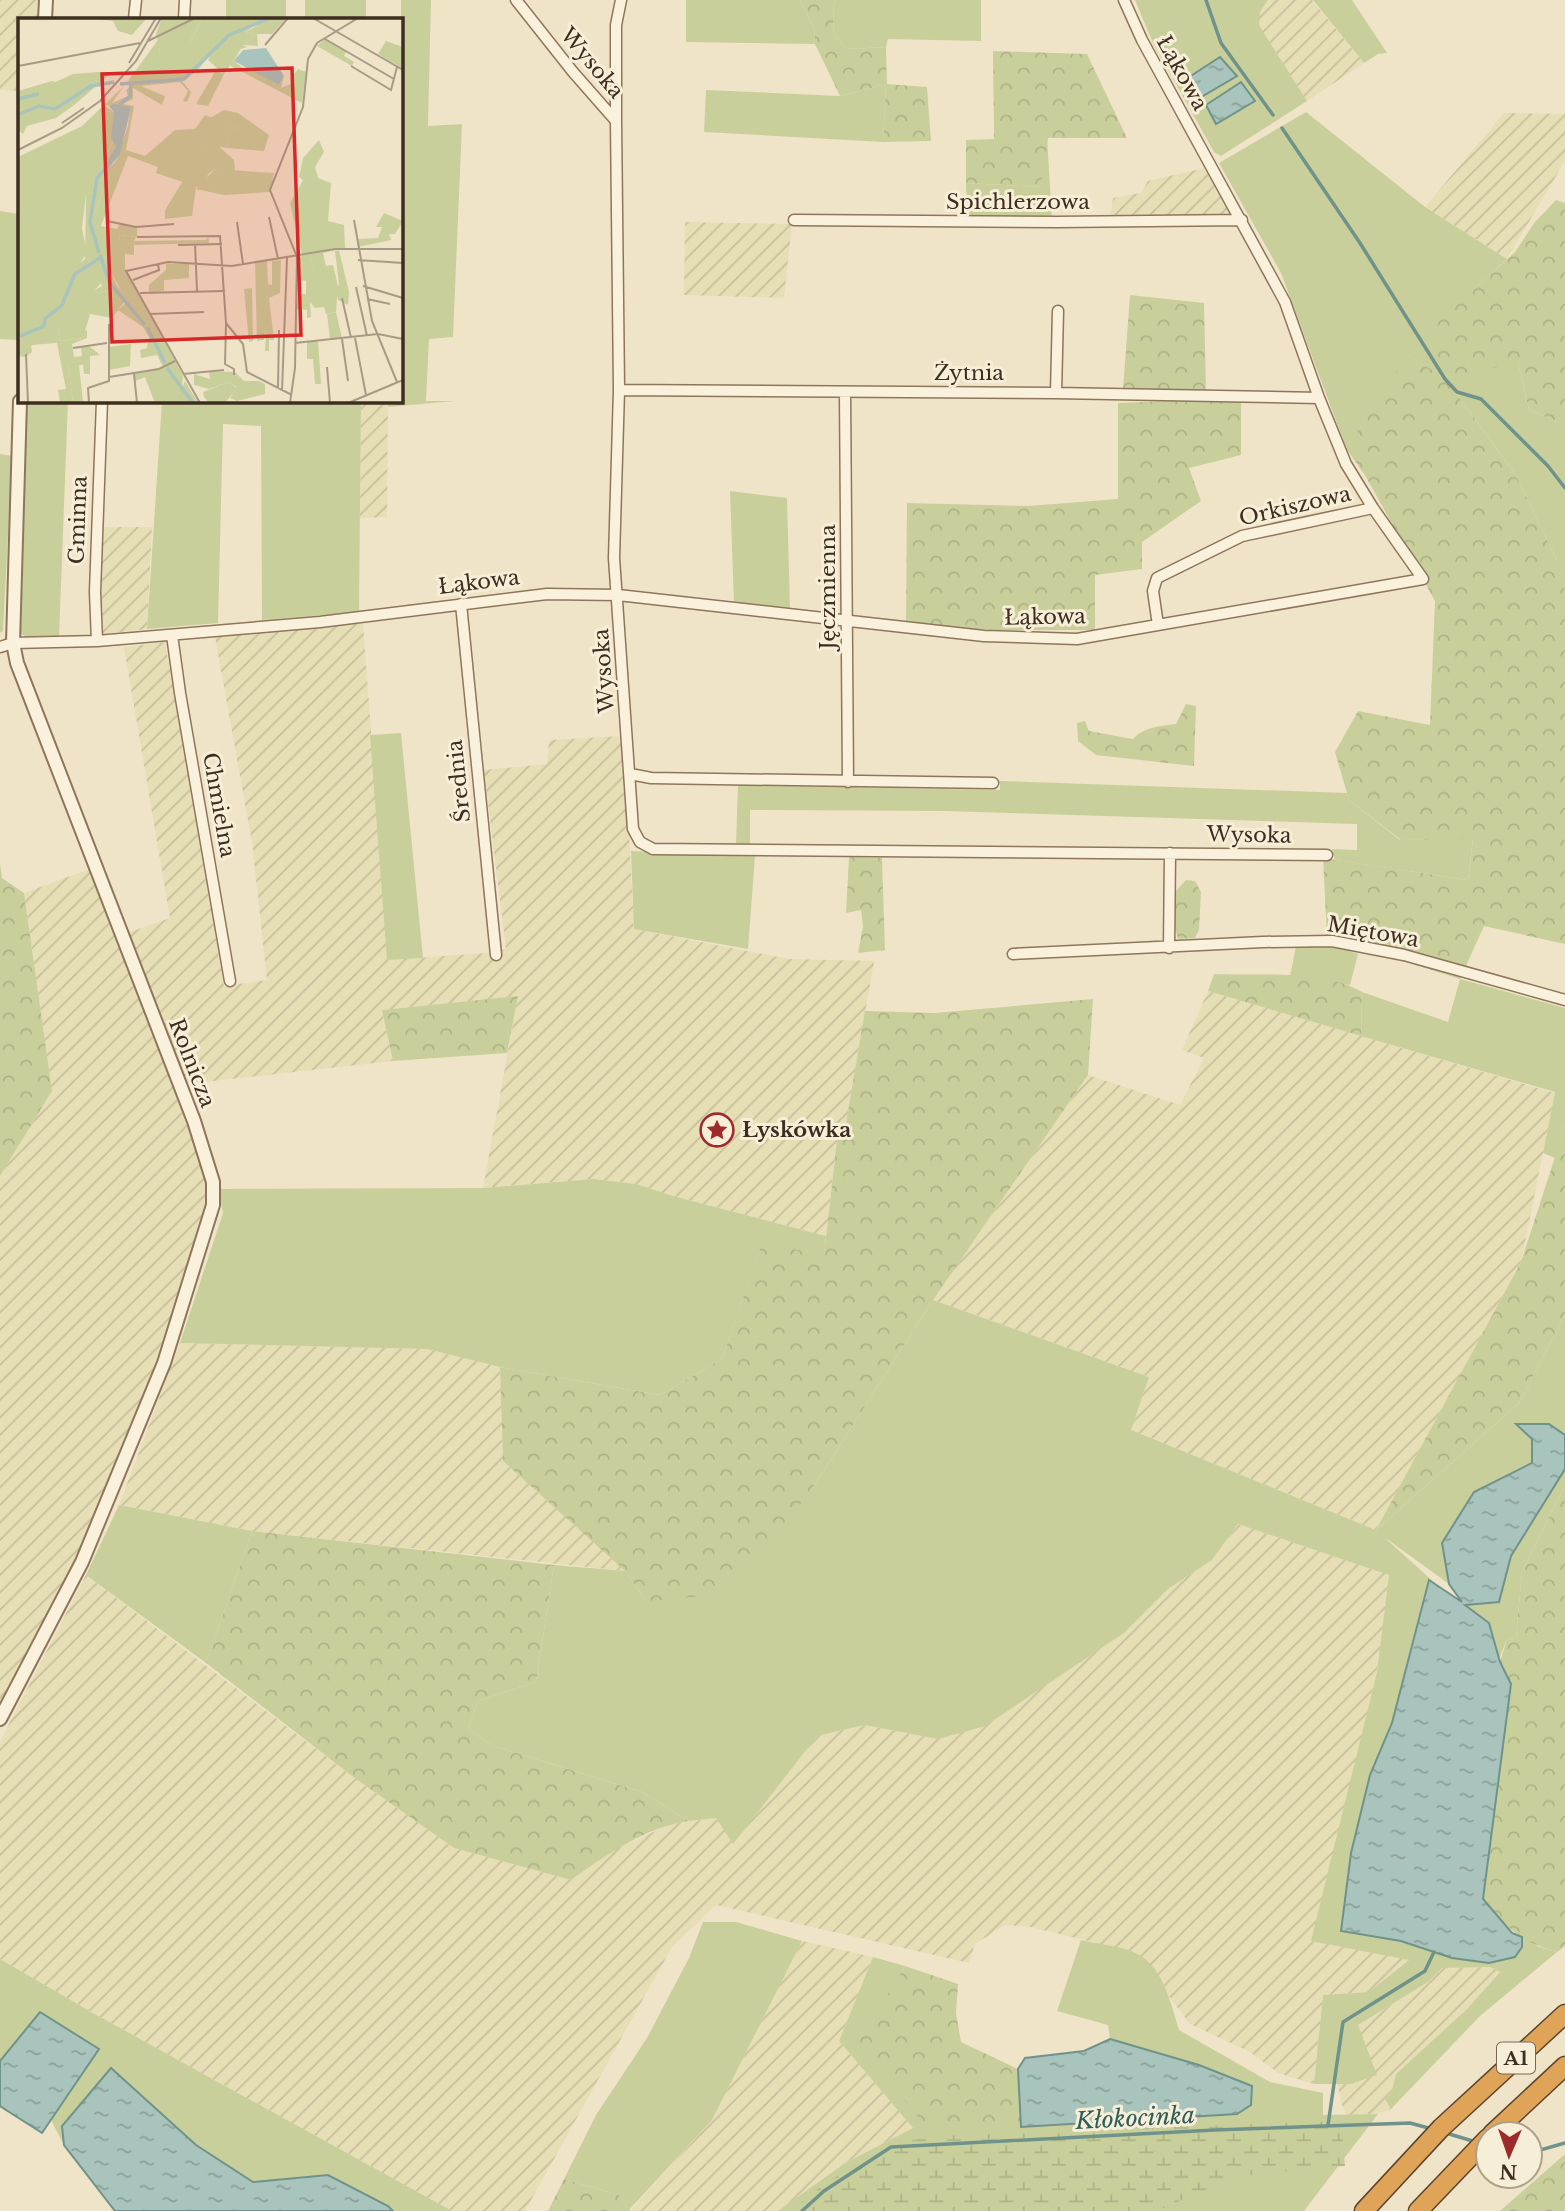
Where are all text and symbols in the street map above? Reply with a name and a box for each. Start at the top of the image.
inset map [18,18,402,402]
street label: Wysoka [554,21,629,104]
street label: Łąkowa [1151,31,1213,115]
street label: Spichlerzowa [946,189,1090,215]
street label: Żytnia [934,360,1004,386]
street label: Gminna [63,475,93,565]
street label: Orkiszowa [1237,480,1354,531]
street label: Jęczmienna [815,524,841,653]
street label: Łąkowa [437,564,522,600]
street label: Łąkowa [1004,603,1086,631]
street label: Wysoka [588,627,620,715]
street label: Średnia [442,738,476,824]
street label: Chmielna [197,751,241,860]
street label: Wysoka [1205,821,1292,849]
street label: Miętowa [1325,911,1421,953]
street label: Rolnicza [163,1015,221,1111]
place icon: Łyskówka [698,1111,736,1149]
place label: Łyskówka [742,1117,851,1143]
road number: A1 [1497,2042,1535,2074]
water label: Kłokocinka [1073,2101,1196,2135]
north arrow [1474,2120,1544,2190]
text: N [1499,2160,1518,2183]

